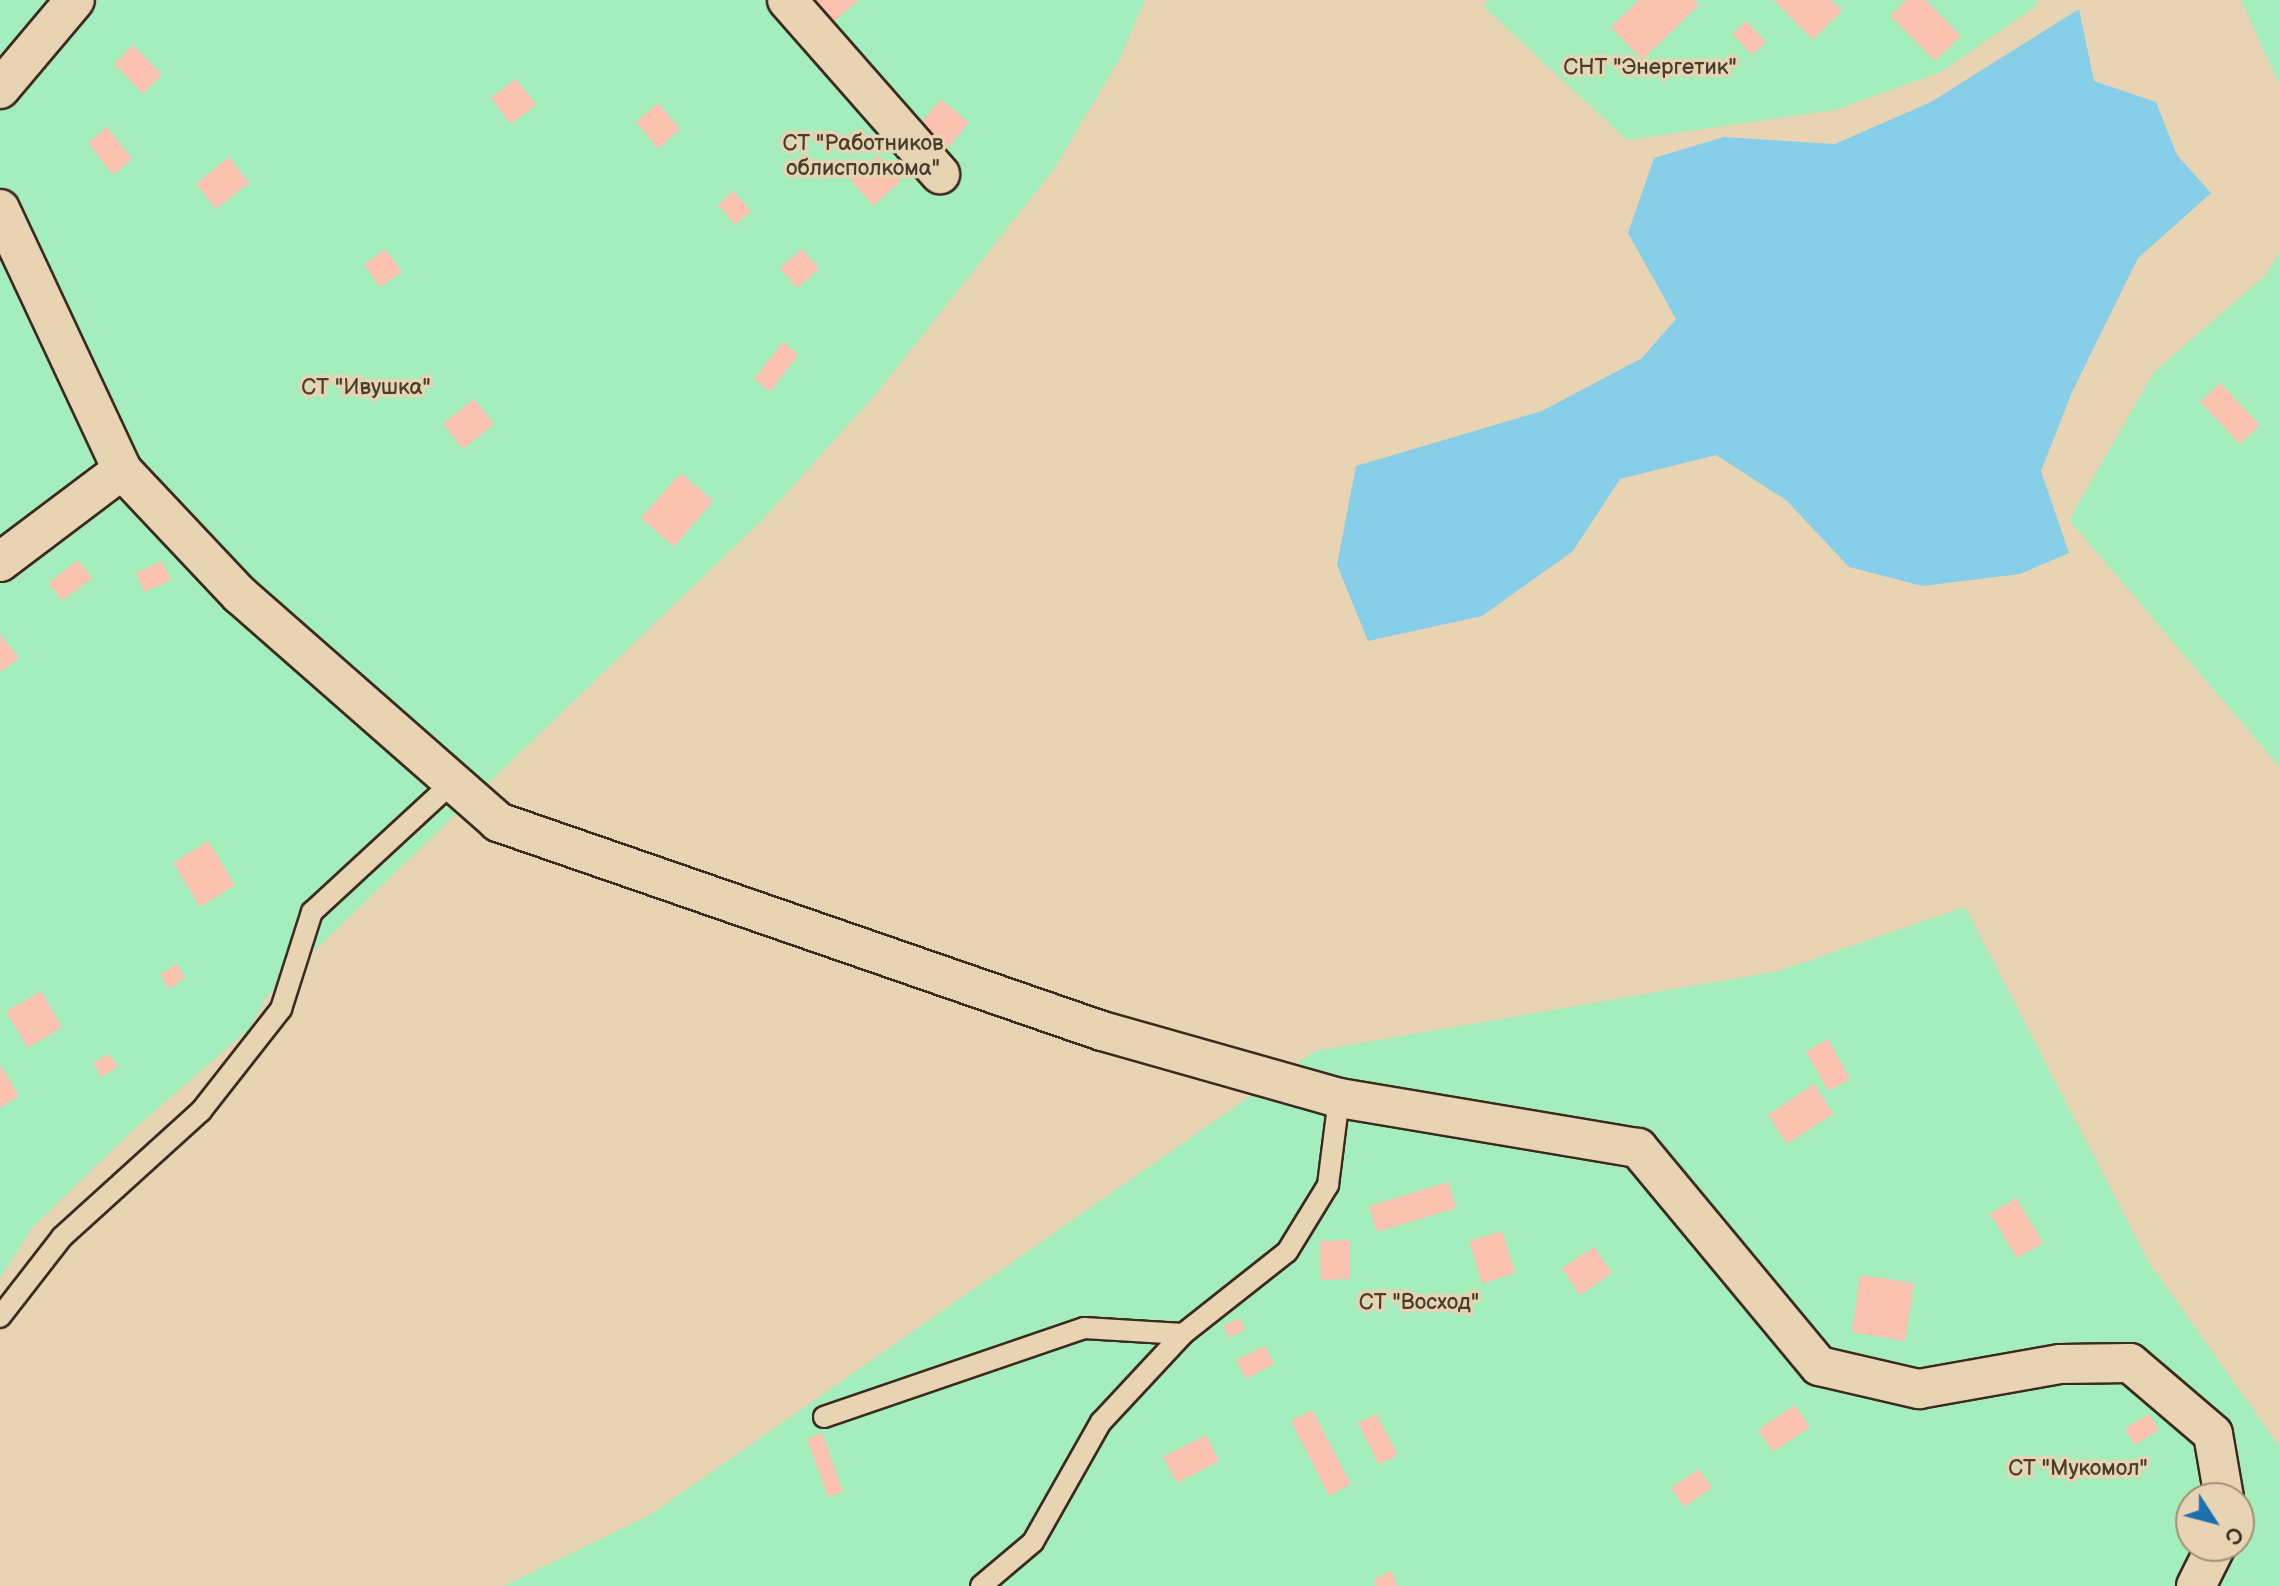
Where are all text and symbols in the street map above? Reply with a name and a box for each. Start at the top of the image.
park label: СНТ "Энергетик" [1563,55,1737,81]
park label: СТ "Работников облисполкома" [782,130,944,182]
park label: СТ "Ивушка" [301,375,431,401]
park label: СТ "Восход" [1359,1290,1479,1316]
park label: СТ "Мукомол" [2008,1456,2148,1482]
north arrow [2175,1482,2255,1562]
text: С [2218,1521,2249,1549]

